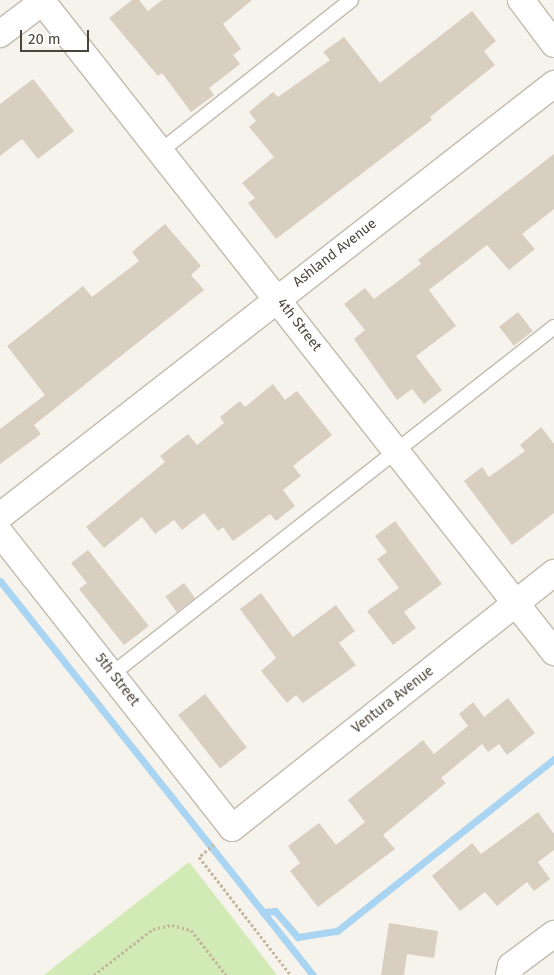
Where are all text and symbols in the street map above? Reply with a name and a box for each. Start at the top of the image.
scale bar [22,20,91,52]
text: 20 m [28,30,61,48]
street label: Ashland Avenue [290,215,380,291]
street label: 4th Street [273,295,325,355]
street label: 5th Street [91,650,143,710]
street label: Ventura Avenue [349,663,437,737]

